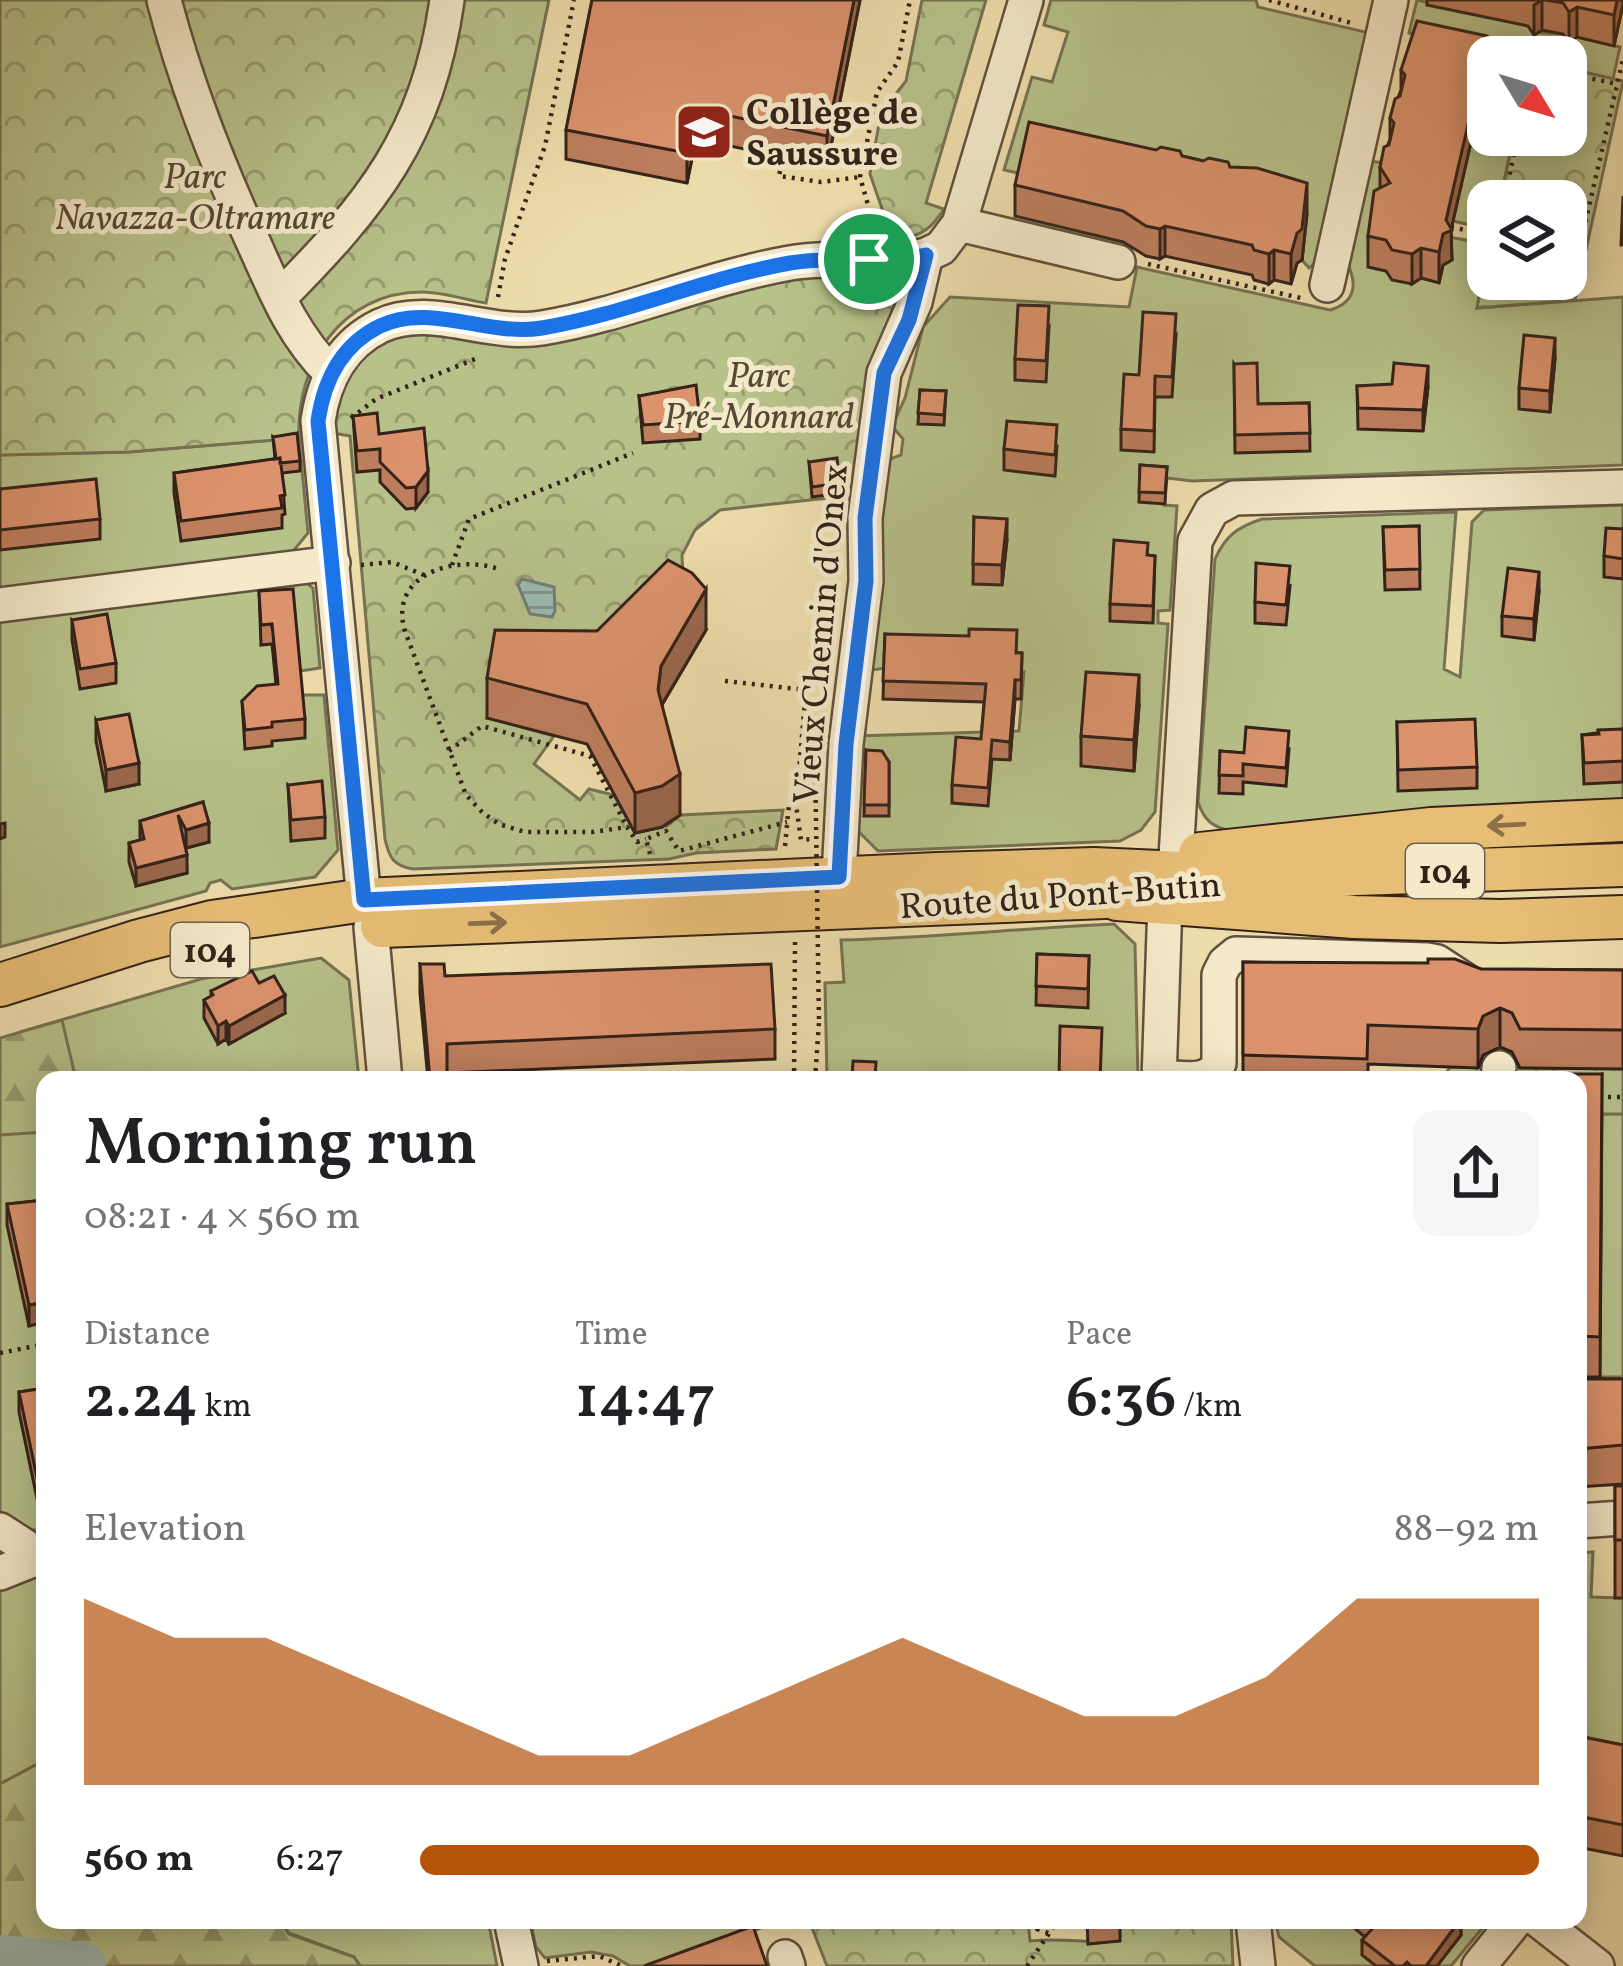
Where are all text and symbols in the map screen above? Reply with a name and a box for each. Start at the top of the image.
north arrow [1467,36,1587,156]
map controls [1467,36,1587,300]
place label: Collège de Saussure [746,90,918,181]
school or university icon: Collège de Saussure [673,101,735,163]
park label: Parc Navazza-Oltramare [55,154,335,245]
button: layers [1467,180,1587,300]
pin [818,208,920,310]
icon: arrive [836,226,902,292]
park label: Parc Pré-Monnard [664,353,854,444]
street label: Vieux Chemin d'Onex [783,462,863,806]
one-way arrow [1487,814,1526,837]
road number: 104 [1406,844,1484,898]
street label: Route du Pont-Butin [898,862,1223,934]
one-way arrow [468,911,507,934]
road number: 104 [171,923,249,977]
text: Morning run [84,1100,477,1192]
button: share [1413,1110,1539,1236]
text: 08:21 · 4 × 560 m [84,1191,360,1245]
text: Distance [84,1313,210,1359]
text: Time [575,1313,647,1359]
text: Pace [1066,1313,1132,1359]
text: 2.24 [84,1359,198,1442]
text: 14:47 [575,1359,716,1442]
text: 6:36 [1066,1359,1176,1442]
text: km [198,1385,252,1431]
text: /km [1176,1385,1242,1431]
text: Elevation [84,1503,246,1557]
text: 88–92 m [1394,1503,1539,1557]
text: 560 m [84,1833,194,1887]
text: 6:27 [276,1833,344,1887]

